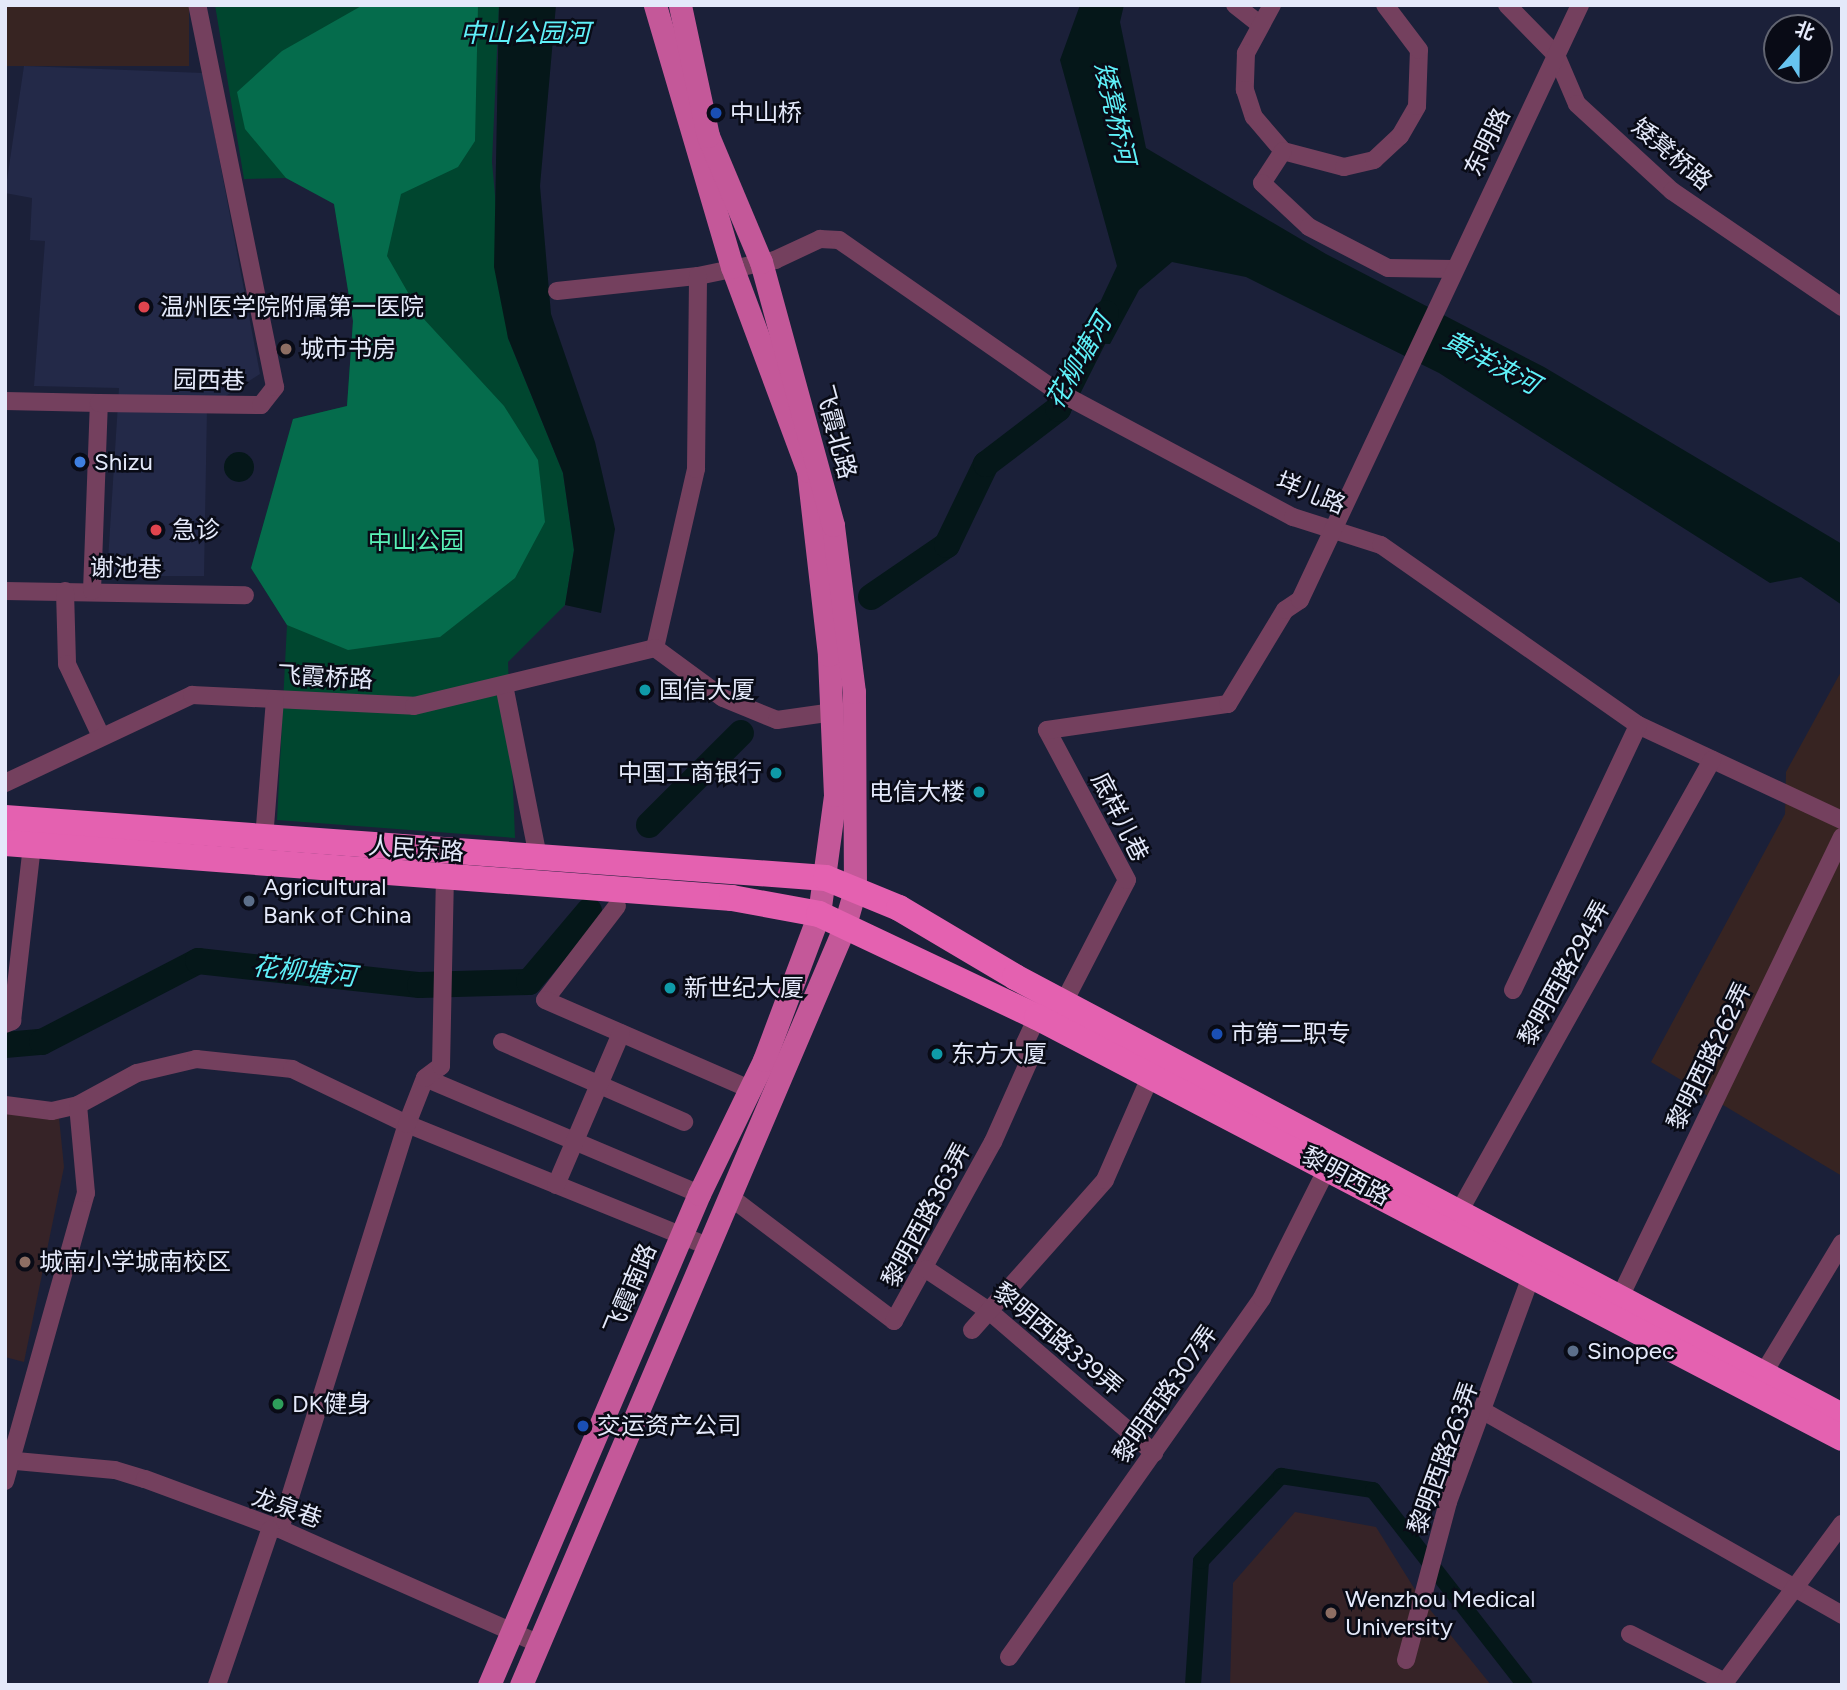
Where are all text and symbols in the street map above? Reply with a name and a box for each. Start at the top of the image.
north arrow [1763,14,1833,84]
text: 北 [1792,17,1818,45]
water label: 中山公园河 [460,18,590,50]
water label: 矮凳桥河 [1087,59,1141,167]
place label: 中山桥 [730,99,802,127]
street label: 东明路 [1458,103,1516,181]
marker: 中山桥 [708,105,724,121]
street label: 矮凳桥路 [1626,112,1718,196]
place label: 温州医学院附属第一医院 [160,293,424,321]
marker: 温州医学院附属第一医院 [134,297,154,317]
water label: 花柳塘河 [1039,309,1119,415]
water label: 黄洋浃河 [1438,325,1544,401]
place label: 城市书房 [300,335,396,363]
marker: 城市书房 [278,341,294,357]
street label: 园西巷 [173,365,245,395]
street label: 飞霞北路 [810,382,862,482]
place label: Shizu [94,448,153,476]
marker: Shizu [72,454,88,470]
street label: 垟儿路 [1272,466,1350,520]
place label: 急诊 [172,516,220,544]
marker: 急诊 [146,520,166,540]
park label: 中山公园 [368,527,464,555]
street label: 谢池巷 [90,553,162,583]
street label: 飞霞桥路 [276,660,374,694]
place label: 国信大厦 [659,676,755,704]
marker: 国信大厦 [637,682,653,698]
place label: 中国工商银行 [618,759,762,787]
marker: 中国工商银行 [768,765,784,781]
street label: 底样儿巷 [1085,768,1155,866]
place label: 电信大楼 [869,778,965,806]
marker: 电信大楼 [971,784,987,800]
street label: 人民东路 [367,831,465,867]
place label: Agricultural Bank of China [263,873,411,929]
marker: Agricultural Bank of China [241,893,257,909]
street label: 黎明西路294弄 [1512,895,1616,1051]
water label: 花柳塘河 [251,951,357,993]
place label: 新世纪大厦 [684,974,804,1002]
street label: 黎明西路262弄 [1661,978,1757,1134]
marker: 新世纪大厦 [662,980,678,996]
place label: 市第二职专 [1231,1020,1351,1048]
marker: 市第二职专 [1209,1026,1225,1042]
place label: 东方大厦 [951,1040,1047,1068]
marker: 东方大厦 [929,1046,945,1062]
street label: 黎明西路363弄 [876,1138,976,1292]
street label: 黎明西路 [1297,1141,1395,1211]
street label: 飞霞南路 [598,1239,662,1339]
place label: 城南小学城南校区 [39,1248,231,1276]
marker: 城南小学城南校区 [17,1254,33,1270]
street label: 黎明西路339弄 [988,1277,1128,1401]
street label: 黎明西路307弄 [1107,1320,1223,1468]
place label: Sinopec [1587,1337,1675,1365]
marker: Sinopec [1565,1343,1581,1359]
street label: 黎明西路263弄 [1402,1378,1484,1538]
place label: DK健身 [292,1390,371,1418]
marker: DK健身 [270,1396,286,1412]
place label: 交运资产公司 [597,1412,741,1440]
marker: 交运资产公司 [575,1418,591,1434]
street label: 龙泉巷 [248,1482,326,1534]
place label: Wenzhou Medical University [1345,1585,1536,1641]
marker: Wenzhou Medical University [1323,1605,1339,1621]

